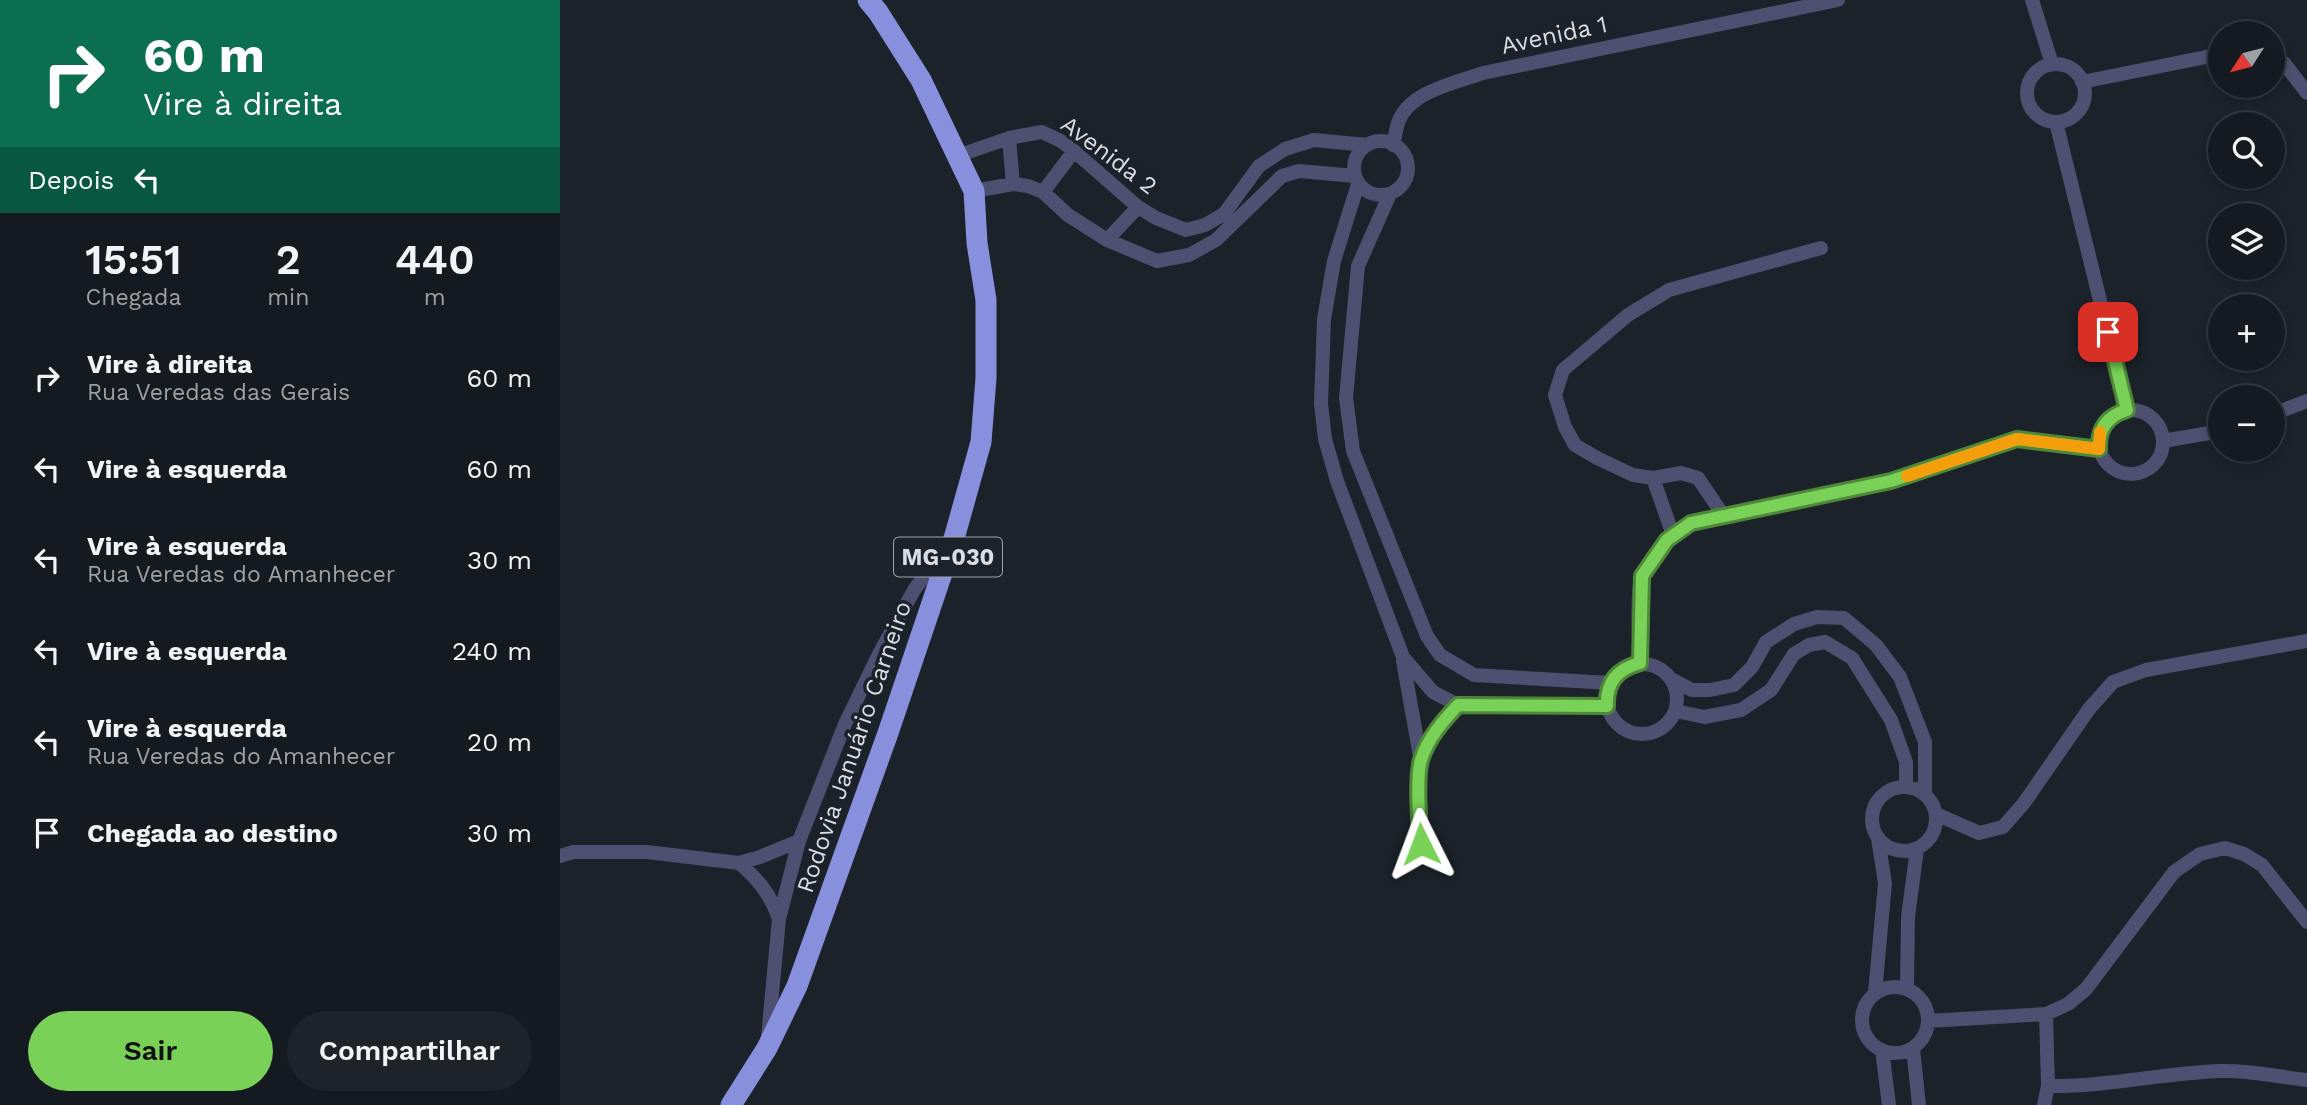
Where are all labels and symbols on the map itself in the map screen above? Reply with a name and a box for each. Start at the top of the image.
street label: Avenida 1 [1498,10,1610,60]
north arrow [2208,21,2286,98]
street label: Avenida 2 [1056,110,1162,200]
pin [2078,302,2138,362]
road number: MG-030 [894,538,1002,576]
street label: Rodovia Januário Carneiro [791,598,917,896]
position arrow [1384,807,1458,881]

